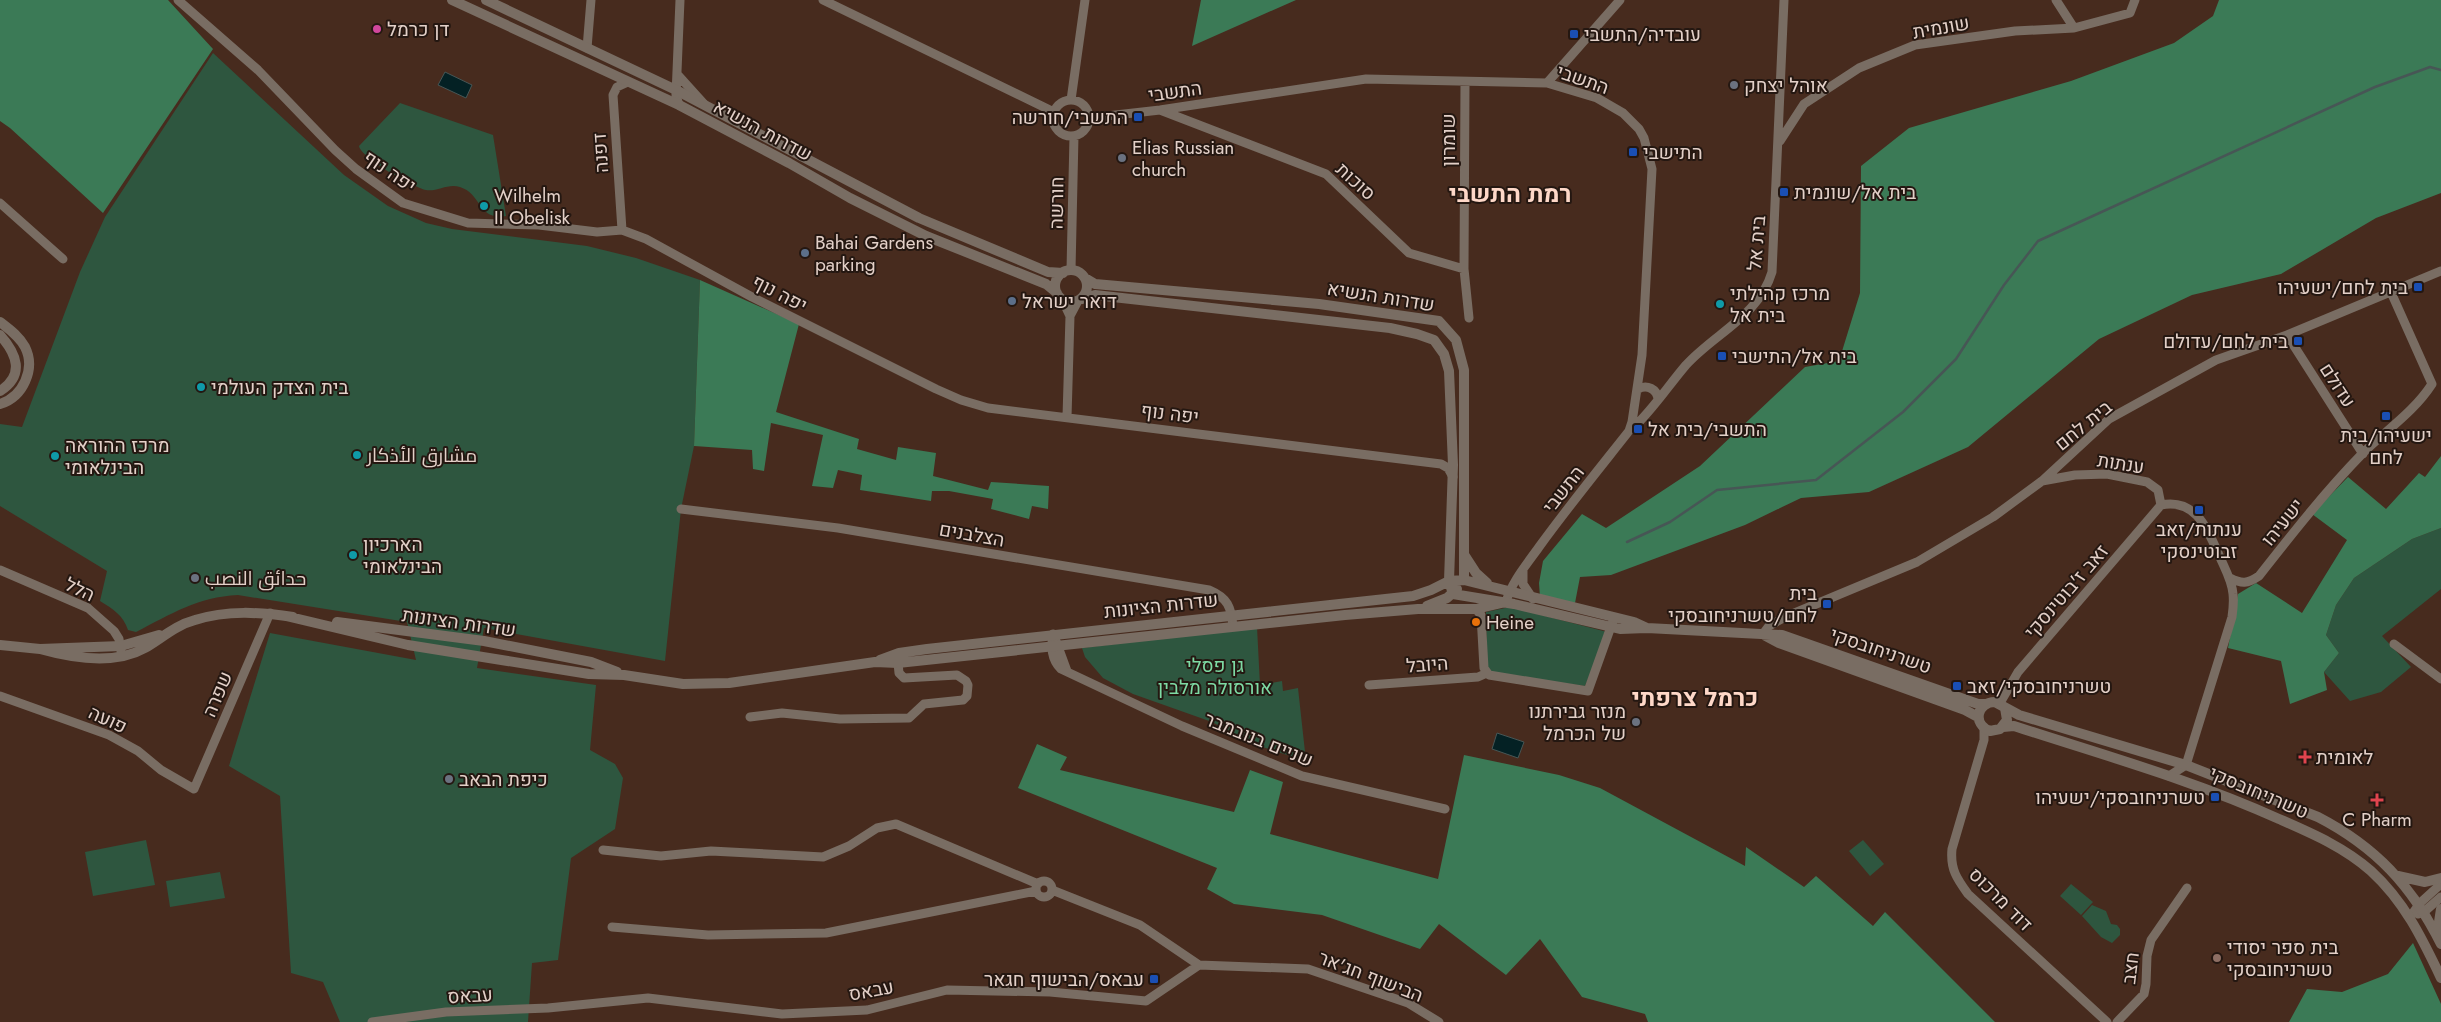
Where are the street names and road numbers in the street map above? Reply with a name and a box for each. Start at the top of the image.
street label: שונמית [1911,9,1972,46]
street label: התשבי [1553,58,1613,101]
street label: התשבי [1147,74,1204,109]
street label: שדרות הנשיא [709,93,817,168]
street label: שומרון [1435,113,1462,167]
street label: דפנה [586,132,615,174]
street label: יפה נוף [358,144,421,199]
street label: סוכות [1330,156,1382,207]
street label: חורשה [1043,176,1070,230]
street label: בית אל [1741,214,1772,272]
street label: יפה נוף [748,268,812,319]
street label: שדרות הנשיא [1325,275,1437,318]
street label: עדולם [2313,358,2362,413]
street label: בית לחם [2049,394,2118,457]
street label: יפה נוף [1139,397,1201,430]
street label: ענתות [2095,446,2146,481]
street label: התשבי [1536,460,1591,519]
street label: ישעיהו [2255,493,2310,552]
street label: הצלבנים [937,515,1007,554]
street label: זאב ז'בוטינסקי [2018,538,2115,644]
street label: הלל [60,571,99,608]
street label: שדרות הציונות [1103,586,1220,625]
street label: שדרות הציונות [400,601,518,644]
street label: טשרניחובסקי [1827,621,1935,680]
street label: היובל [1405,650,1449,679]
street label: שפרה [196,667,239,721]
street label: פועה [84,699,131,740]
street label: שניים בנובמבר [1200,705,1317,774]
street label: טשרניחובסקי [2205,759,2313,826]
street label: דוד מרכוס [1963,861,2039,937]
street label: הבישוף חג'אר [1314,944,1427,1009]
street label: חצב [2115,951,2146,986]
street label: עבאס [846,973,896,1008]
street label: עבאס [447,981,493,1010]

